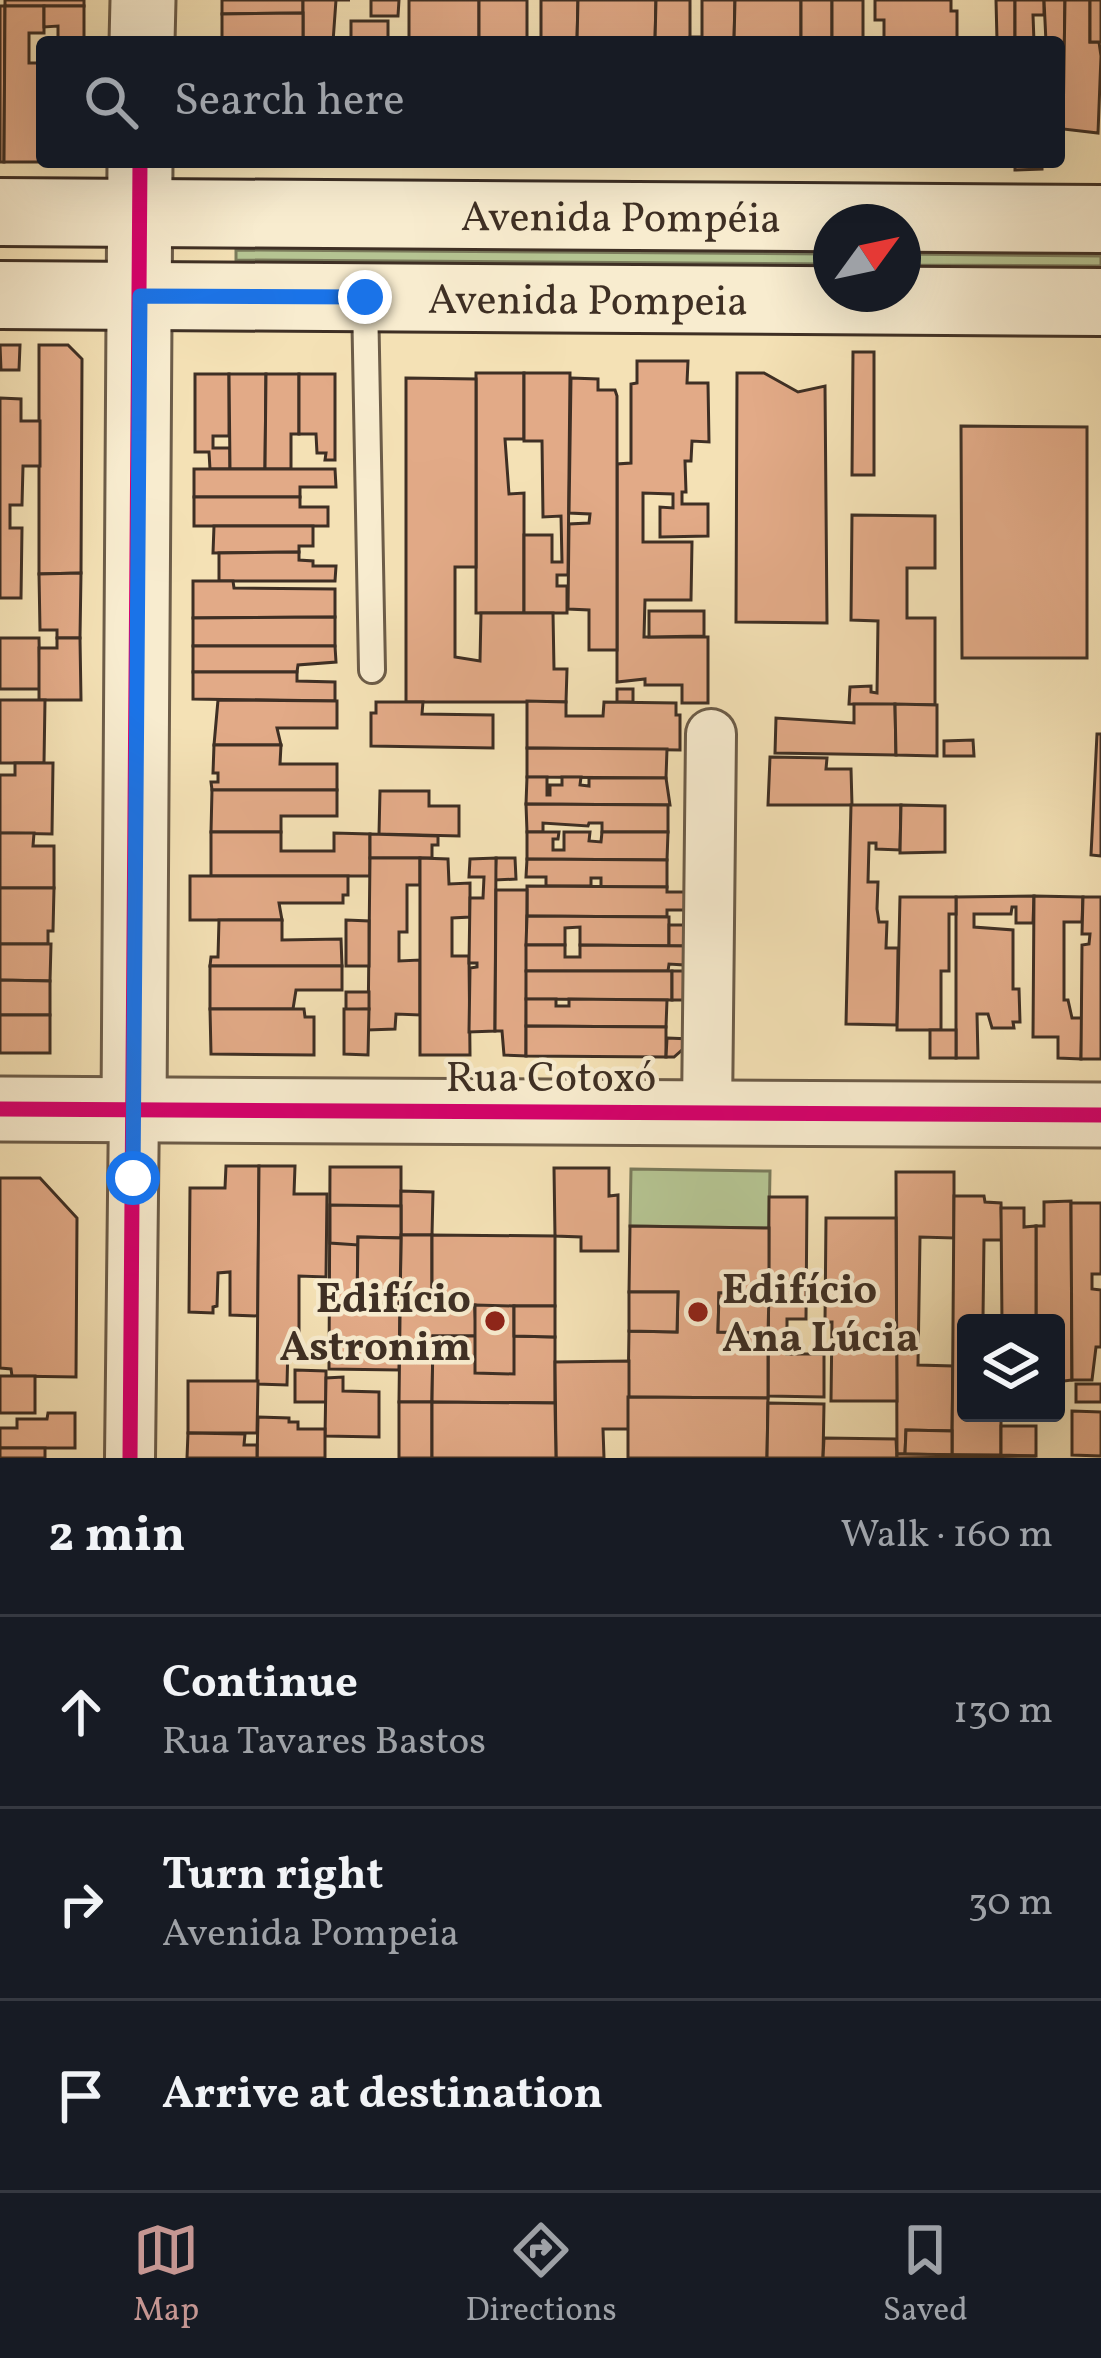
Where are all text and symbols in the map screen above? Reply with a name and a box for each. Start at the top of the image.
search box [36,36,1065,168]
icon: search [78,69,144,135]
text: Search here [174,71,405,134]
street label: Avenida Pompéia [461,190,781,251]
north arrow [813,204,921,312]
route end [338,270,392,324]
street label: Avenida Pompeia [428,273,748,334]
street label: Rua Cotoxó [446,1051,656,1110]
route start [106,1151,160,1205]
place label: Edifício Ana Lúcia [722,1263,919,1370]
place label: Edifício Astronim [280,1272,471,1379]
marker: Edifício Ana Lúcia [685,1299,711,1325]
marker: Edifício Astronim [482,1308,508,1334]
map controls [957,1314,1065,1422]
button: layers [957,1314,1065,1422]
text: 2 min [48,1501,186,1572]
text: Walk · 160 m [840,1509,1053,1563]
text: Continue [162,1653,358,1716]
icon: ahead [48,1679,114,1745]
text: 130 m [953,1685,1053,1739]
text: Rua Tavares Bastos [162,1716,486,1770]
text: Turn right [162,1845,383,1908]
icon: right [48,1871,114,1937]
text: 30 m [968,1877,1053,1931]
text: Avenida Pompeia [162,1908,459,1962]
icon: arrive [48,2063,114,2129]
text: Arrive at destination [162,2064,603,2127]
tab: Map [133,2217,199,2335]
tab: Directions [465,2217,617,2335]
tab: Saved [883,2217,968,2335]

